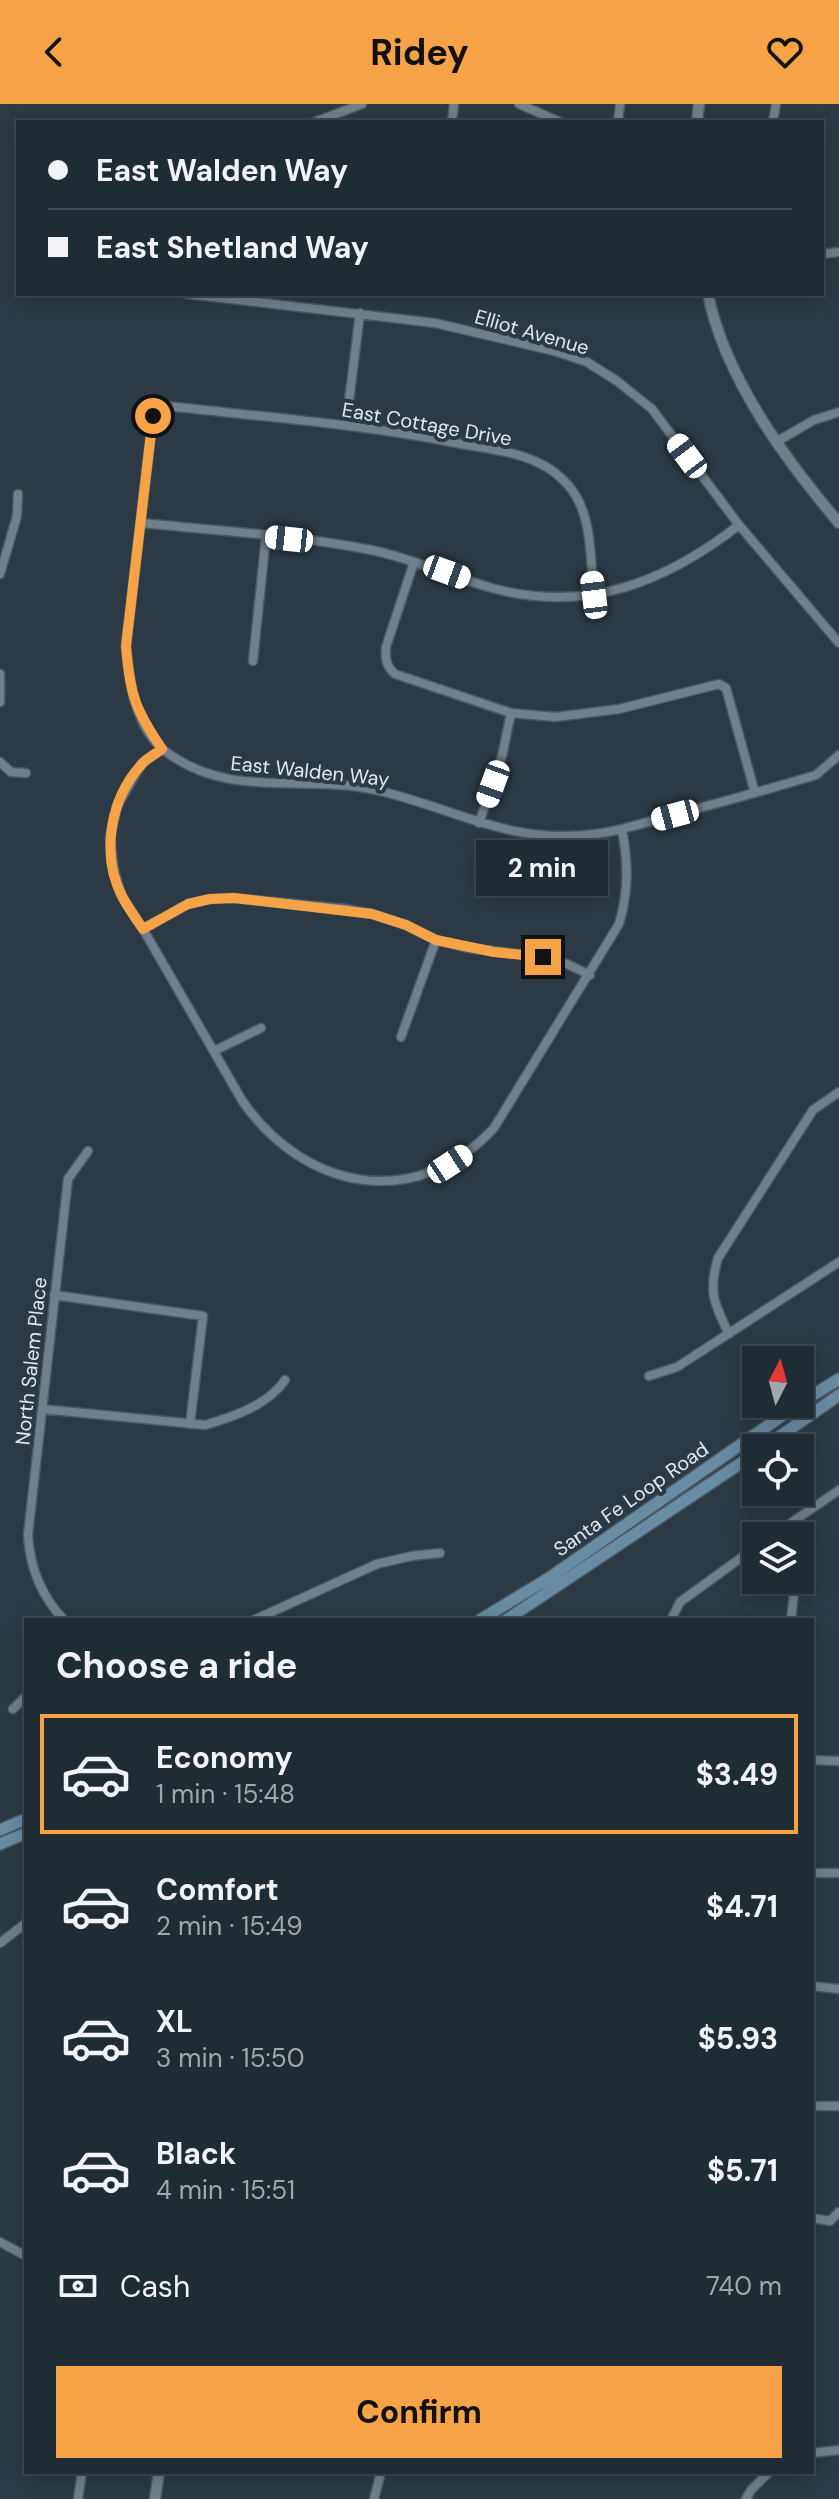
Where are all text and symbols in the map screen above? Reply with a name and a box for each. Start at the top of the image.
text: Ridey [370,29,469,76]
icon: back [32,30,76,74]
icon: heart [763,30,807,74]
text: East Walden Way [96,151,348,190]
text: East Shetland Way [96,228,369,267]
street label: Elliot Avenue [472,303,592,361]
street label: East Cottage Drive [340,396,514,452]
route start [135,398,171,434]
car [663,430,711,482]
car [264,525,314,553]
car [420,553,474,591]
car [579,570,609,620]
street label: East Walden Way [229,750,391,792]
car [474,757,512,811]
car [649,797,701,833]
callout: 2 min [477,841,609,897]
text: 2 min [508,851,576,885]
route end [525,939,561,975]
car [423,1141,477,1187]
street label: North Salem Place [9,1276,53,1446]
north arrow [742,1346,814,1418]
map controls [742,1346,814,1594]
button: locate [742,1434,814,1506]
street label: Santa Fe Loop Road [549,1436,713,1562]
button: layers [742,1522,814,1594]
text: Choose a ride [56,1642,297,1689]
icon: car [60,1738,132,1810]
text: Economy [156,1738,293,1777]
text: $3.49 [696,1755,778,1794]
text: 1 min · 15:48 [156,1777,295,1811]
icon: car [60,1870,132,1942]
text: Comfort [156,1870,279,1909]
text: $4.71 [706,1887,778,1926]
text: 2 min · 15:49 [156,1909,303,1943]
icon: car [60,2002,132,2074]
text: XL [156,2002,193,2041]
text: $5.93 [698,2019,778,2058]
text: 3 min · 15:50 [156,2041,304,2075]
icon: car [60,2134,132,2206]
text: Black [156,2134,236,2173]
text: $5.71 [707,2151,778,2190]
text: 4 min · 15:51 [156,2173,295,2207]
icon: cash [56,2264,100,2308]
text: Cash [120,2267,190,2306]
text: 740 m [706,2269,782,2303]
button: Confirm [56,2366,782,2458]

